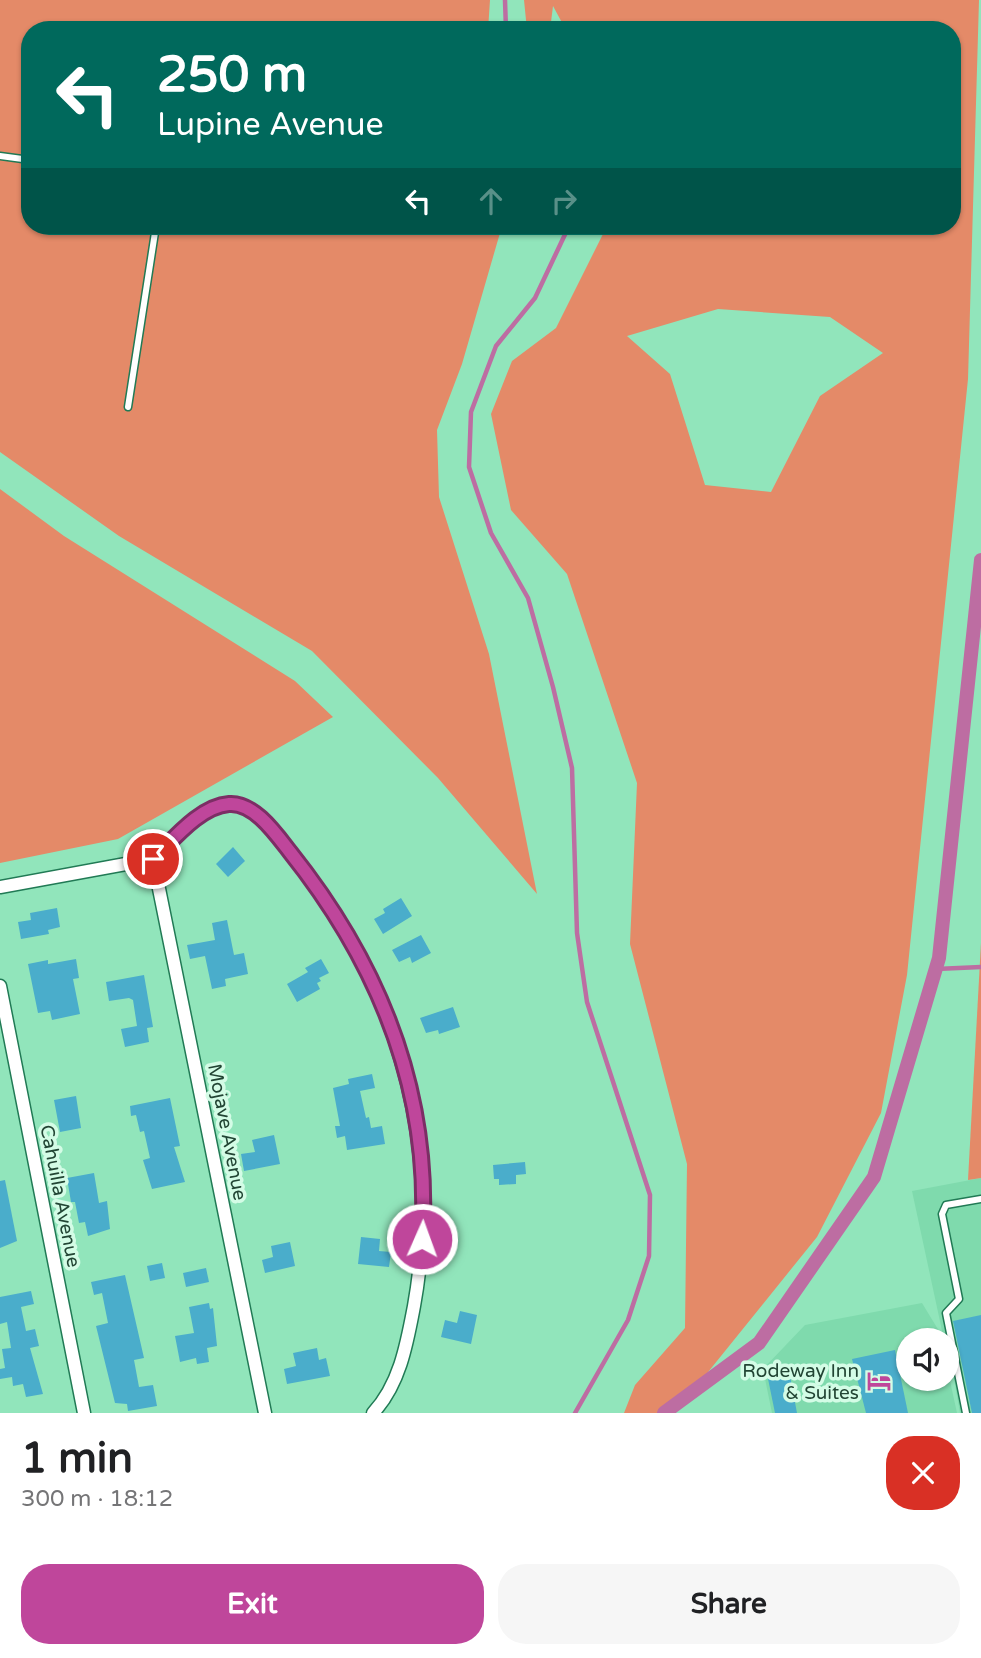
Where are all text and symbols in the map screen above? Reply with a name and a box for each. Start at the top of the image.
text: 250 m [157,46,307,105]
icon: left [42,49,133,140]
text: Lupine Avenue [157,106,384,144]
icon: left [399,182,437,220]
icon: ahead [472,182,510,220]
icon: right [545,182,583,220]
pin [123,829,183,889]
icon: arrive [134,840,172,878]
street label: Mojave Avenue [203,1062,251,1202]
street label: Cahuilla Avenue [35,1123,85,1269]
position arrow [385,1202,459,1276]
map controls [896,1328,959,1391]
button: sound [896,1328,959,1391]
place label: Rodeway Inn & Suites [742,1360,859,1404]
hotel icon: Rodeway Inn & Suites [865,1367,893,1395]
text: 1 min [21,1433,133,1484]
button: close [886,1436,960,1510]
text: 300 m · 18:12 [21,1485,173,1513]
button: Exit [21,1564,484,1644]
button: Share [498,1564,960,1644]

